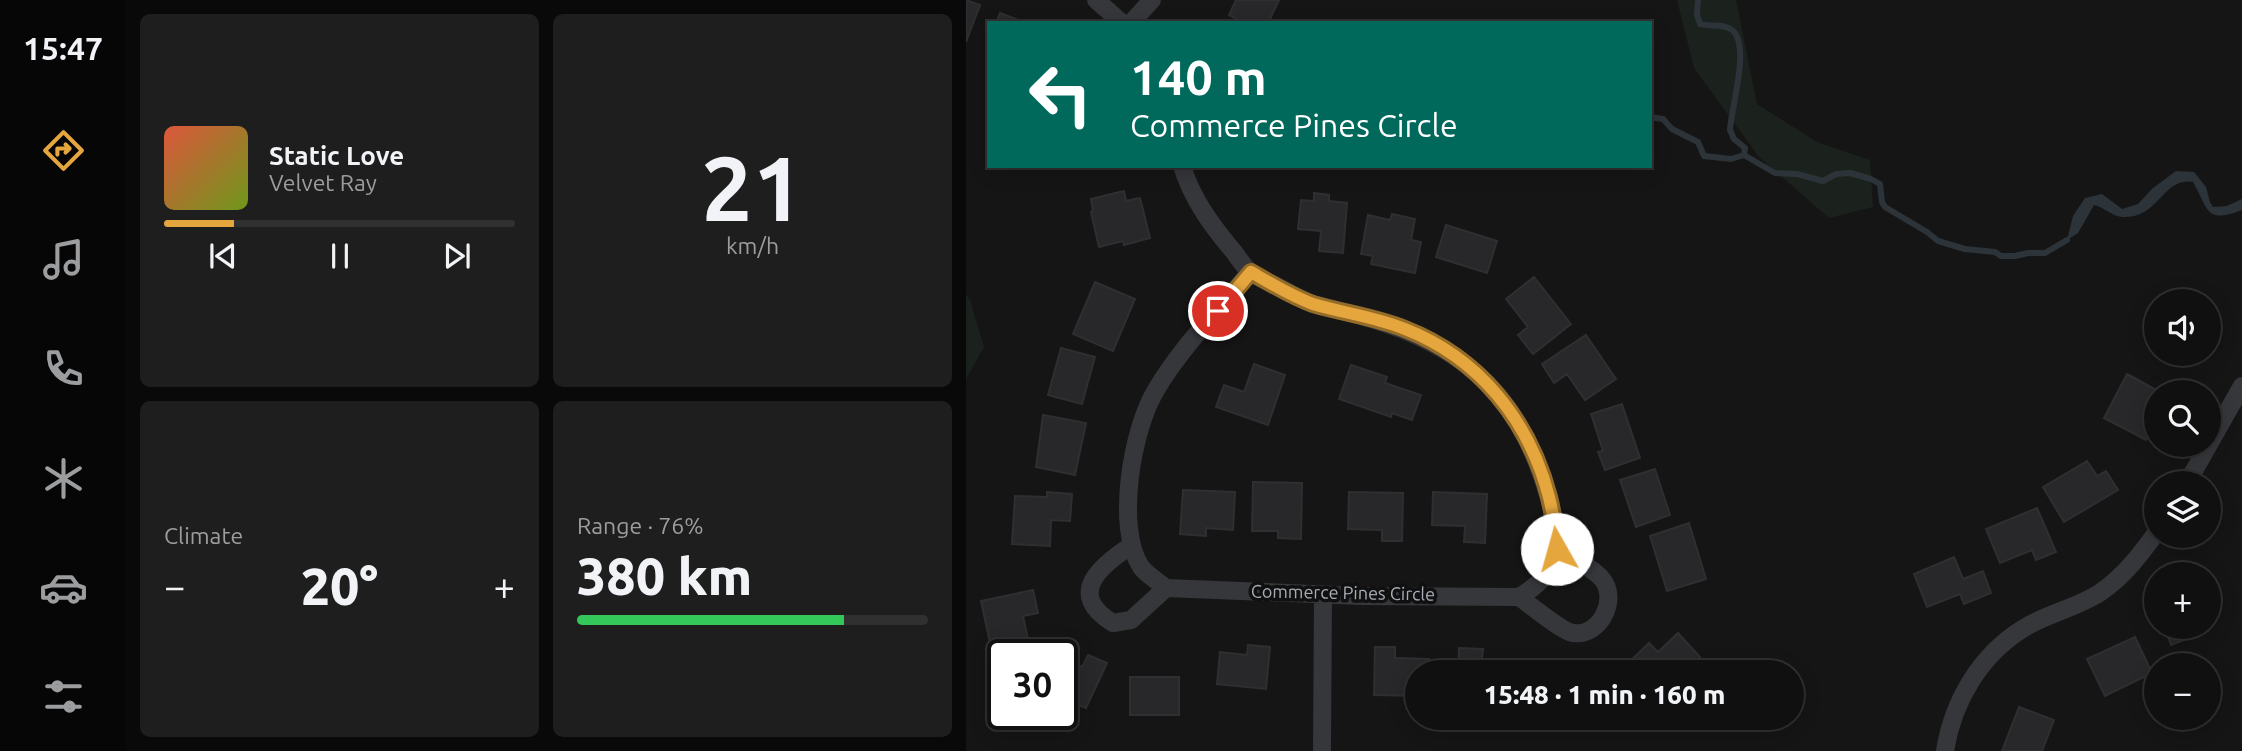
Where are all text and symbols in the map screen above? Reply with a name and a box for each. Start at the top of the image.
text: 15:47 [23,30,103,66]
icon: left [1015,49,1106,140]
text: 140 m [1130,49,1267,104]
text: Commerce Pines Circle [1130,107,1458,143]
icon: directions [39,126,88,175]
text: 21 [701,136,804,238]
text: Static Love [269,141,404,170]
text: Velvet Ray [269,170,377,195]
text: km/h [726,233,779,258]
icon: music [39,235,88,284]
icon: previous [204,237,242,275]
icon: pause [321,237,359,275]
icon: next [438,237,476,275]
pin [1188,281,1248,341]
map controls [2144,289,2221,730]
button: sound [2144,289,2221,366]
icon: arrive [1199,292,1237,330]
icon: phone [39,344,88,393]
button: search [2144,380,2221,457]
icon: climate [39,454,88,503]
button: layers [2144,471,2221,548]
position arrow [1520,512,1594,586]
text: Range · 76% [577,513,704,538]
text: Climate [164,523,243,548]
text: 380 km [577,547,752,605]
text: 20° [301,557,378,615]
button: + [2144,562,2221,639]
icon: car [39,563,88,612]
text: − [164,565,185,607]
text: + [494,565,515,607]
street label: Commerce Pines Circle [1251,580,1435,604]
speed limit sign: 30 [987,639,1078,730]
button: − [2144,653,2221,730]
icon: filters [39,672,88,721]
text: 15:48 · 1 min · 160 m [1484,680,1725,709]

